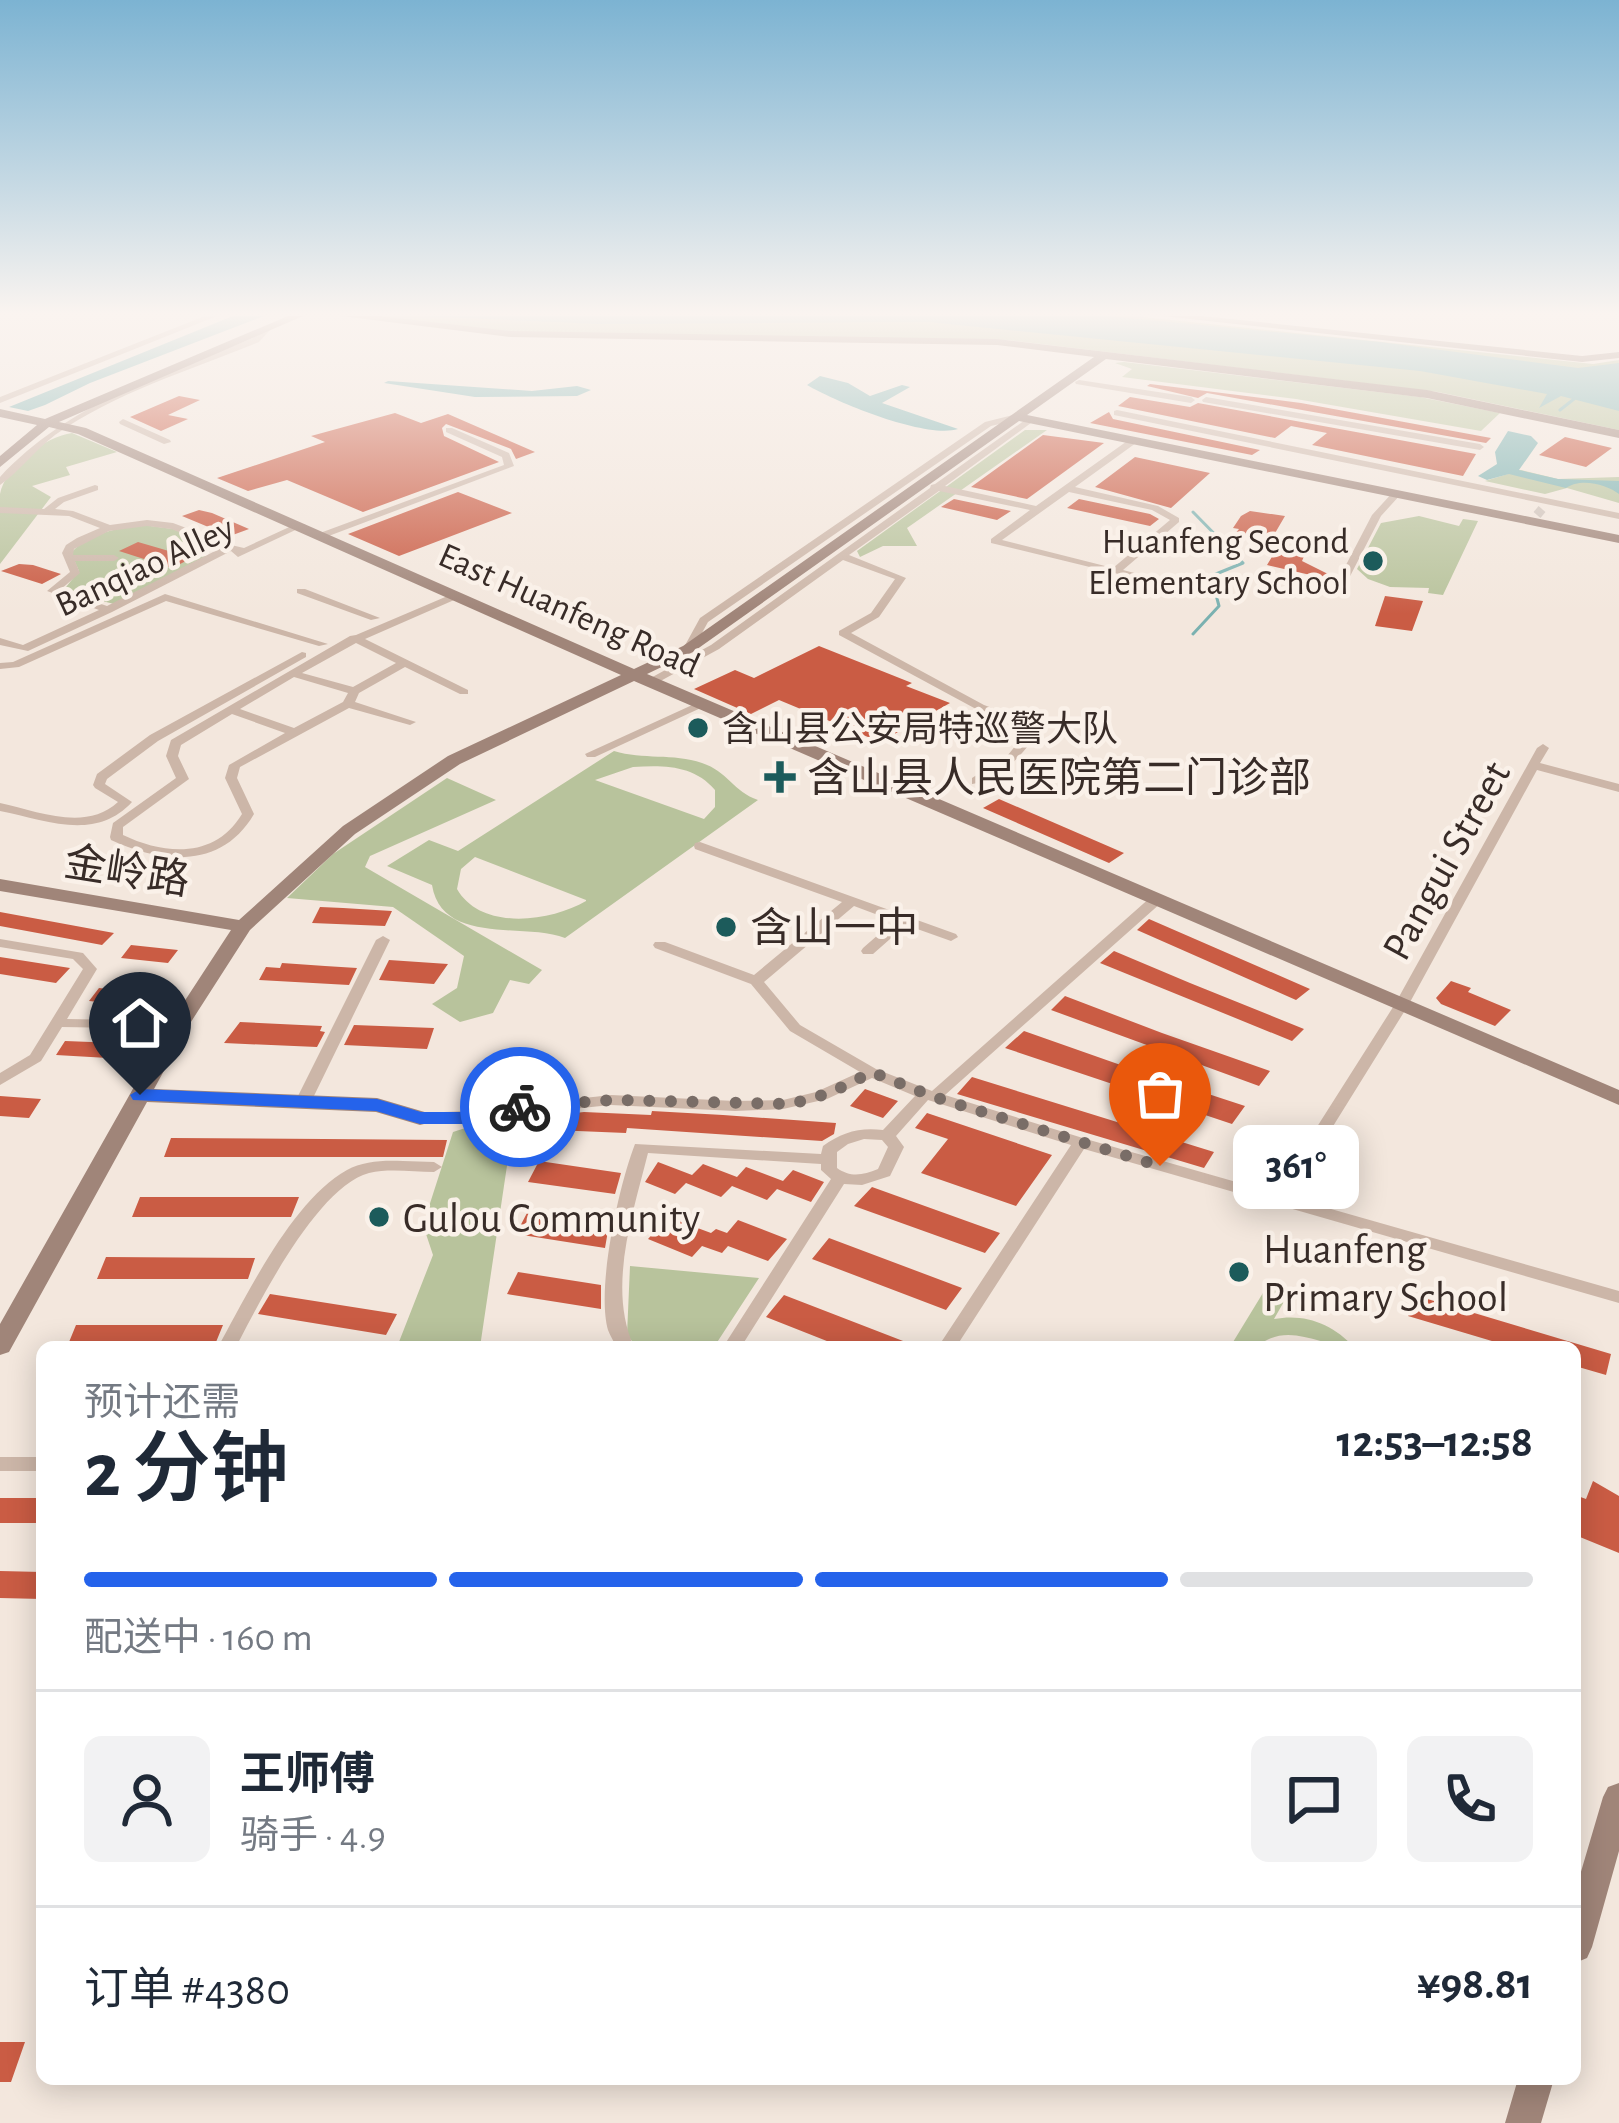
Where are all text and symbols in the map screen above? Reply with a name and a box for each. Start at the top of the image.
street label: Banqiao Alley [50,510,239,624]
place label: Huanfeng Second Elementary School [1088,524,1349,601]
street label: East Huanfeng Road [433,537,705,685]
marker: Huanfeng Second Elementary School [1360,548,1386,574]
place label: 含山县公安局特巡警大队 [722,710,1118,748]
marker: 含山县公安局特巡警大队 [685,715,711,741]
street label: Pangui Street [1375,755,1518,967]
place label: 含山县人民医院第二门诊部 [807,756,1311,800]
marker: 含山县人民医院第二门诊部 [764,761,796,793]
street label: 金岭路 [61,839,193,903]
place label: 含山一中 [750,906,918,950]
marker: 含山一中 [713,914,739,940]
pin [89,972,191,1095]
icon: home [107,990,173,1056]
pin [1109,1043,1211,1166]
courier [460,1047,580,1167]
icon: bag [1127,1061,1193,1127]
icon: bike [487,1074,553,1140]
callout: 361° [1232,1124,1358,1208]
text: 361° [1265,1147,1327,1186]
place label: Gulou Community [403,1198,700,1240]
marker: Gulou Community [366,1204,392,1230]
place label: Huanfeng Primary School [1263,1229,1508,1319]
marker: Huanfeng Primary School [1226,1259,1252,1285]
text: 预计还需 [84,1384,240,1423]
text: 12:53–12:58 [1336,1420,1533,1465]
text: 2 分钟 [84,1433,289,1511]
text: 配送中 · 160 m [84,1619,313,1658]
button: person [84,1736,210,1862]
button: chat [1251,1736,1377,1862]
button: phone [1407,1736,1533,1862]
text: 王师傅 [240,1753,375,1798]
text: 骑手 · 4.9 [240,1817,386,1856]
text: ¥98.81 [1417,1962,1533,2007]
text: 订单 #4380 [84,1968,290,2013]

